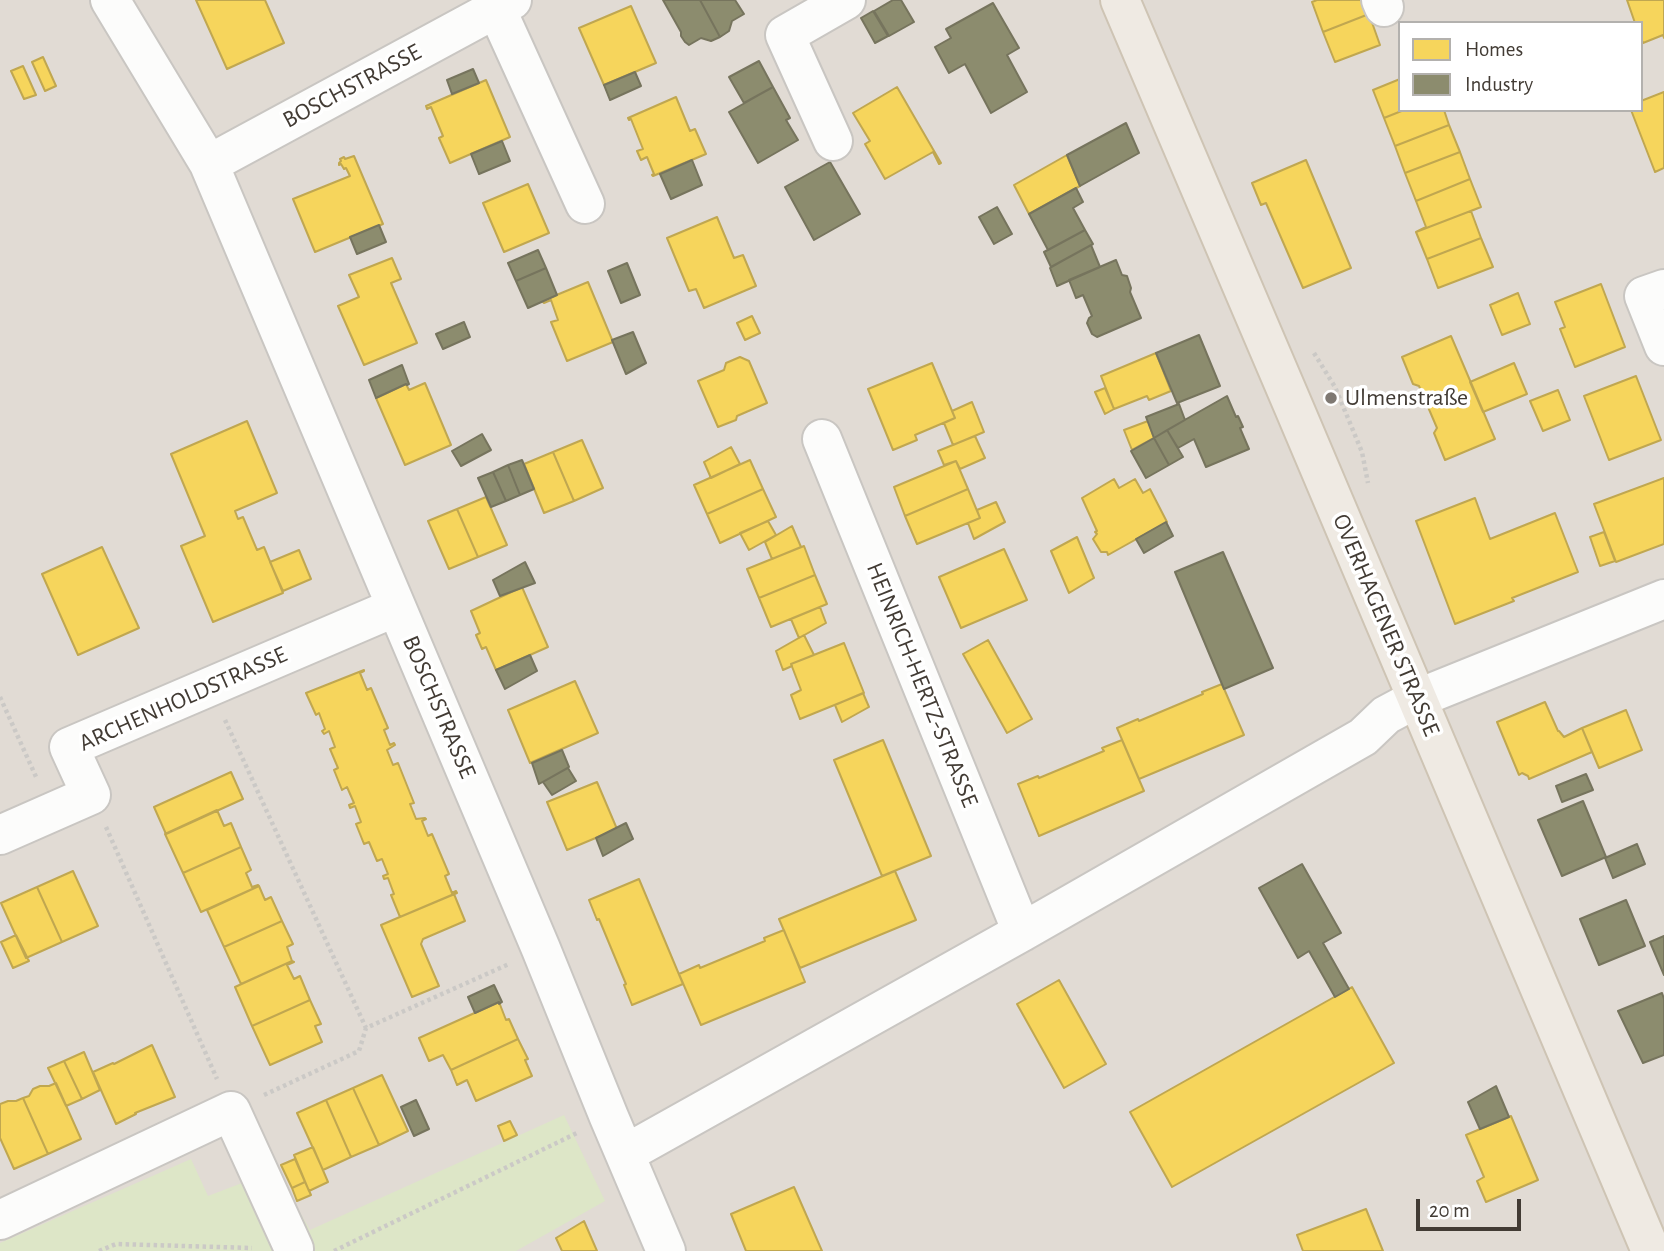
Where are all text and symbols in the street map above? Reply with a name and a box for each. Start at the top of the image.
legend [1398,21,1643,112]
street label: BOSCHSTRASSE [278,37,426,135]
text: Homes [1465,39,1523,60]
text: Industry [1465,74,1533,95]
place label: Ulmenstraße [1345,384,1468,412]
marker: Ulmenstraße [1323,390,1339,406]
street label: OVERHAGENER STRASSE [1326,510,1446,740]
street label: HEINRICH-HERTZ-STRASSE [860,558,984,812]
street label: BOSCHSTRASSE [396,631,482,783]
street label: ARCHENHOLDSTRASSE [75,640,291,758]
scale bar [1419,1184,1524,1228]
text: 20 m [1429,1200,1470,1221]

